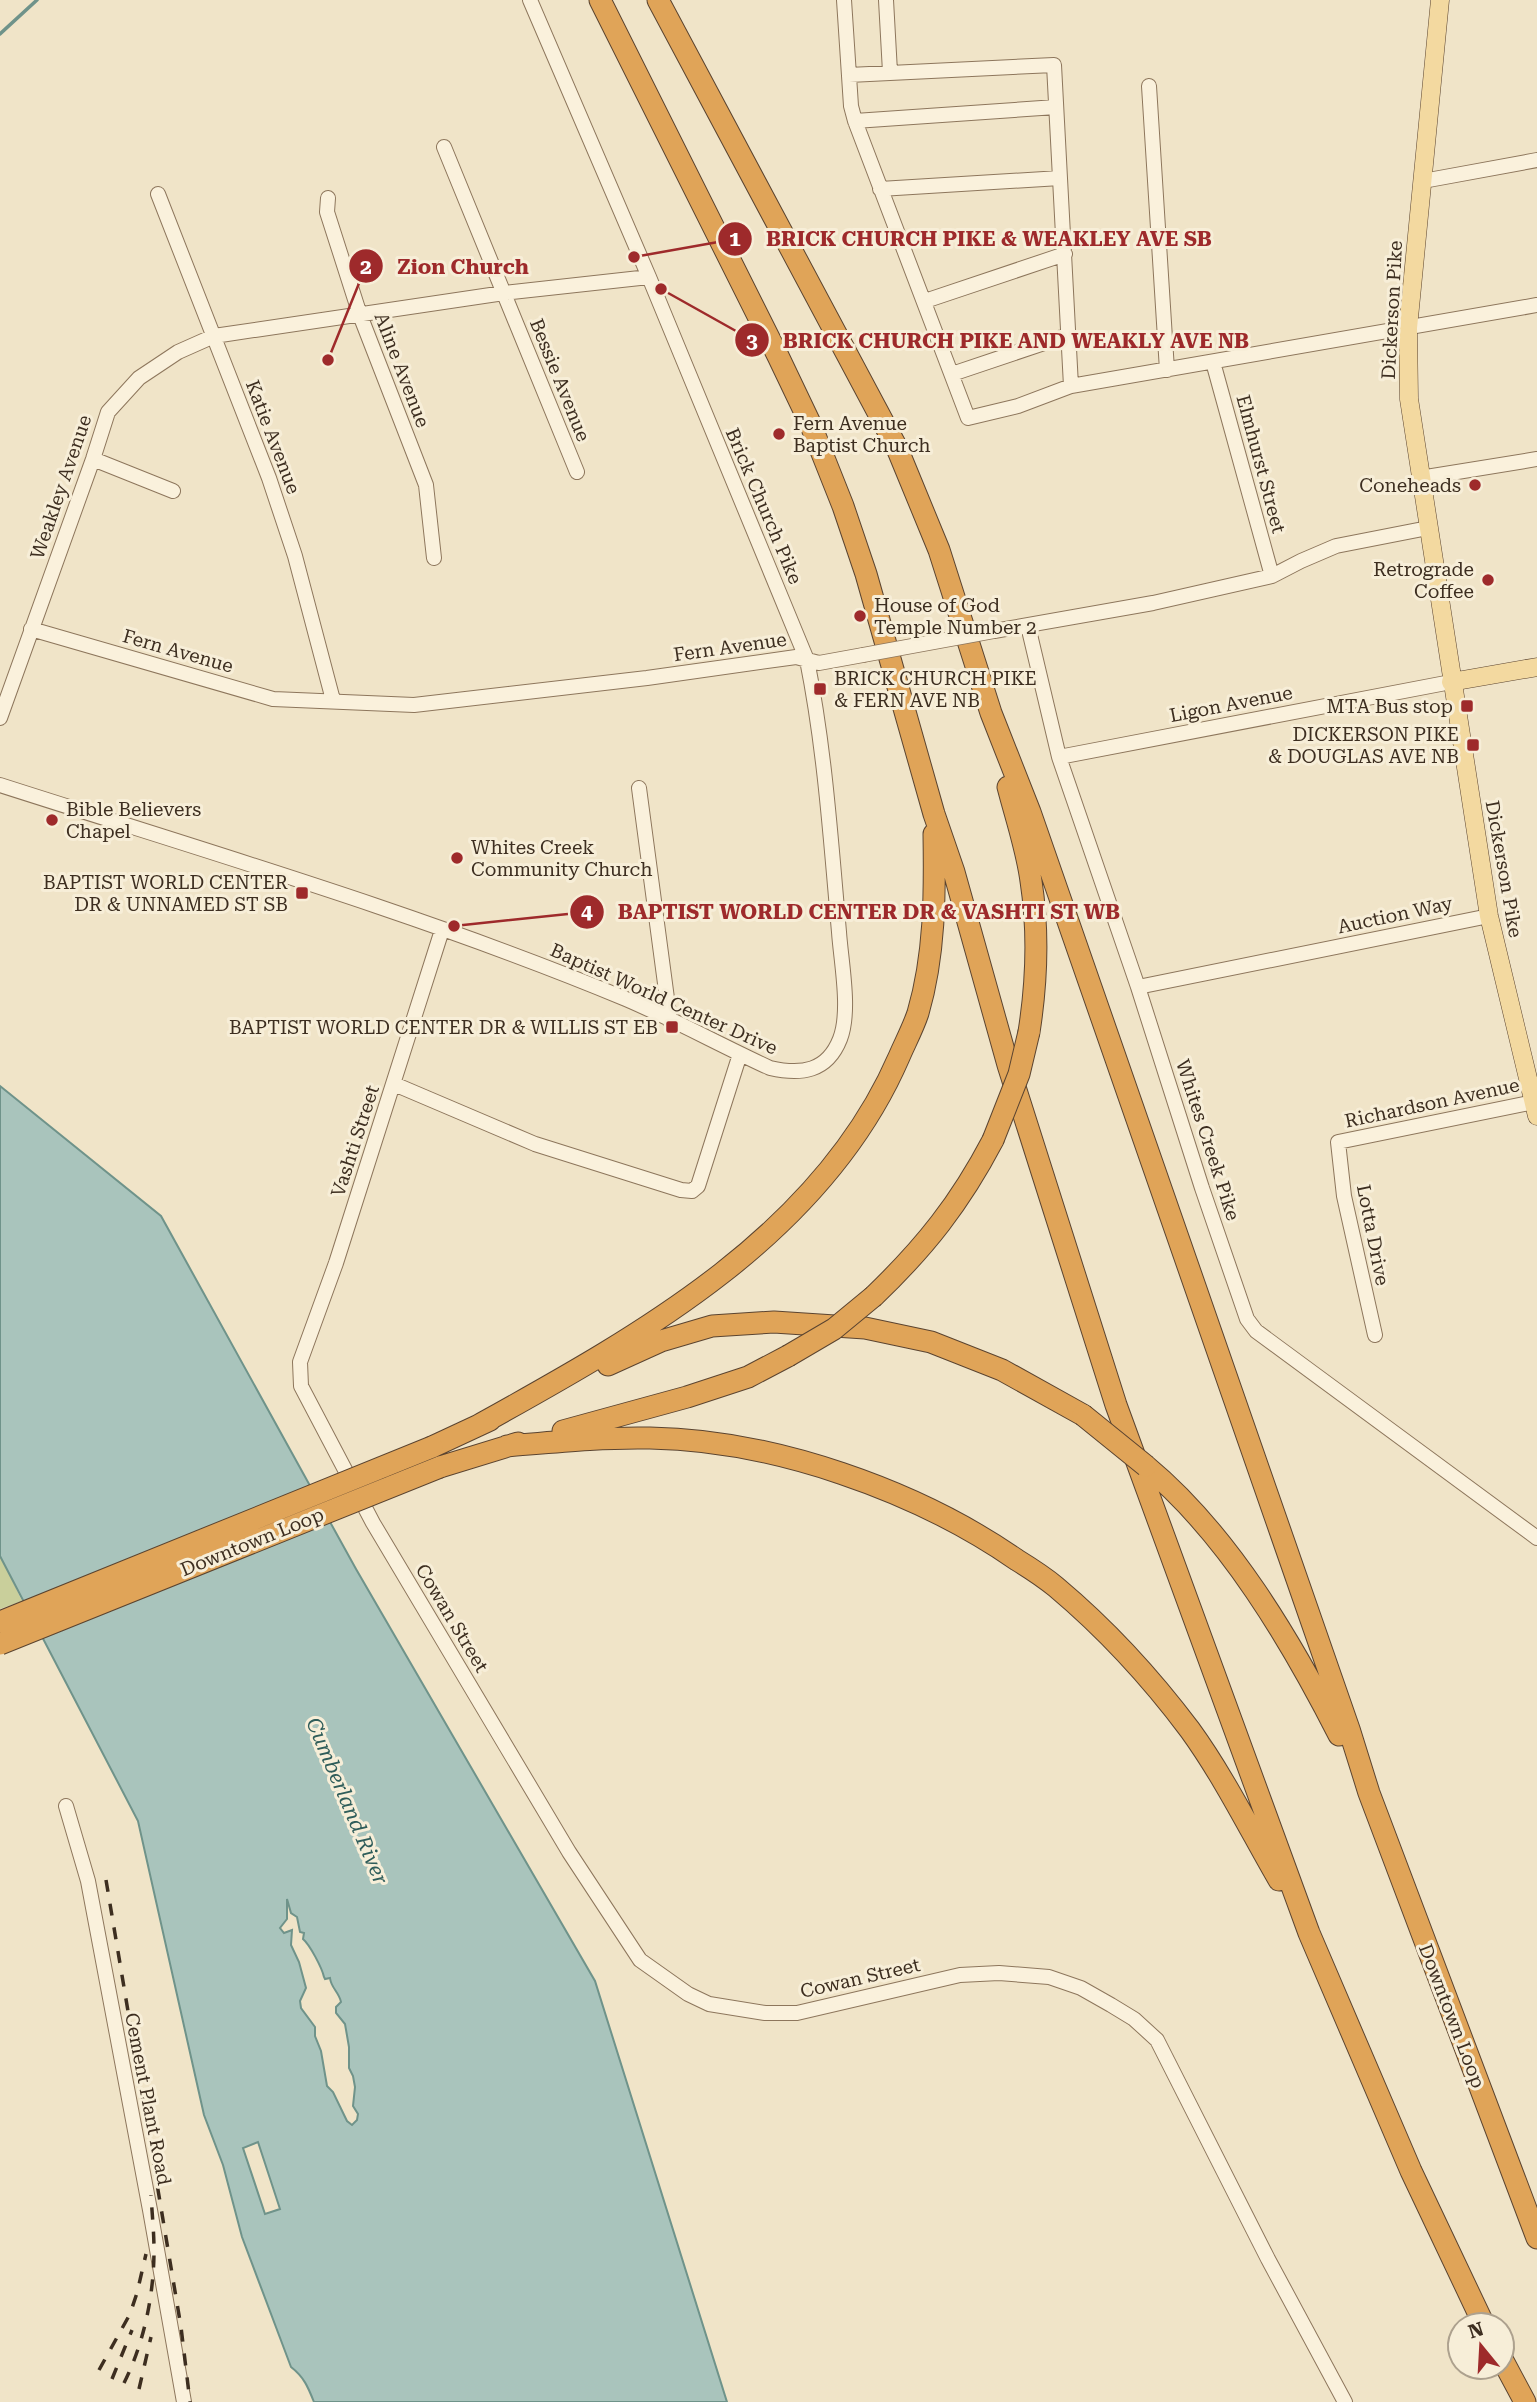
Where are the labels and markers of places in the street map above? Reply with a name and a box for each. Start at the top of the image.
callout: BRICK CHURCH PIKE & WEAKLEY AVE SB [717,218,1226,260]
callout: Zion Church [349,245,543,287]
callout: BRICK CHURCH PIKE AND WEAKLY AVE NB [734,319,1263,361]
place label: Fern Avenue Baptist Church [793,412,931,457]
marker: Fern Avenue Baptist Church [771,426,787,442]
place label: Coneheads [1359,474,1461,497]
marker: Coneheads [1467,477,1483,493]
place label: Retrograde Coffee [1373,558,1474,603]
marker: Retrograde Coffee [1480,572,1496,588]
place label: House of God Temple Number 2 [874,594,1037,639]
marker: House of God Temple Number 2 [852,608,868,624]
place label: BRICK CHURCH PIKE & FERN AVE NB [834,667,1037,712]
marker: BRICK CHURCH PIKE & FERN AVE NB [812,681,828,697]
place label: MTA Bus stop [1327,695,1453,718]
marker: MTA Bus stop [1459,698,1475,714]
place label: DICKERSON PIKE & DOUGLAS AVE NB [1268,723,1459,768]
marker: DICKERSON PIKE & DOUGLAS AVE NB [1465,737,1481,753]
place label: Bible Believers Chapel [66,798,201,843]
marker: Bible Believers Chapel [44,812,60,828]
place label: Whites Creek Community Church [471,836,652,881]
marker: Whites Creek Community Church [449,850,465,866]
place label: BAPTIST WORLD CENTER DR & UNNAMED ST SB [43,871,288,916]
marker: BAPTIST WORLD CENTER DR & UNNAMED ST SB [294,885,310,901]
callout: BAPTIST WORLD CENTER DR & VASHTI ST WB [569,891,1134,933]
place label: BAPTIST WORLD CENTER DR & WILLIS ST EB [229,1016,658,1039]
marker: BAPTIST WORLD CENTER DR & WILLIS ST EB [664,1019,680,1035]

